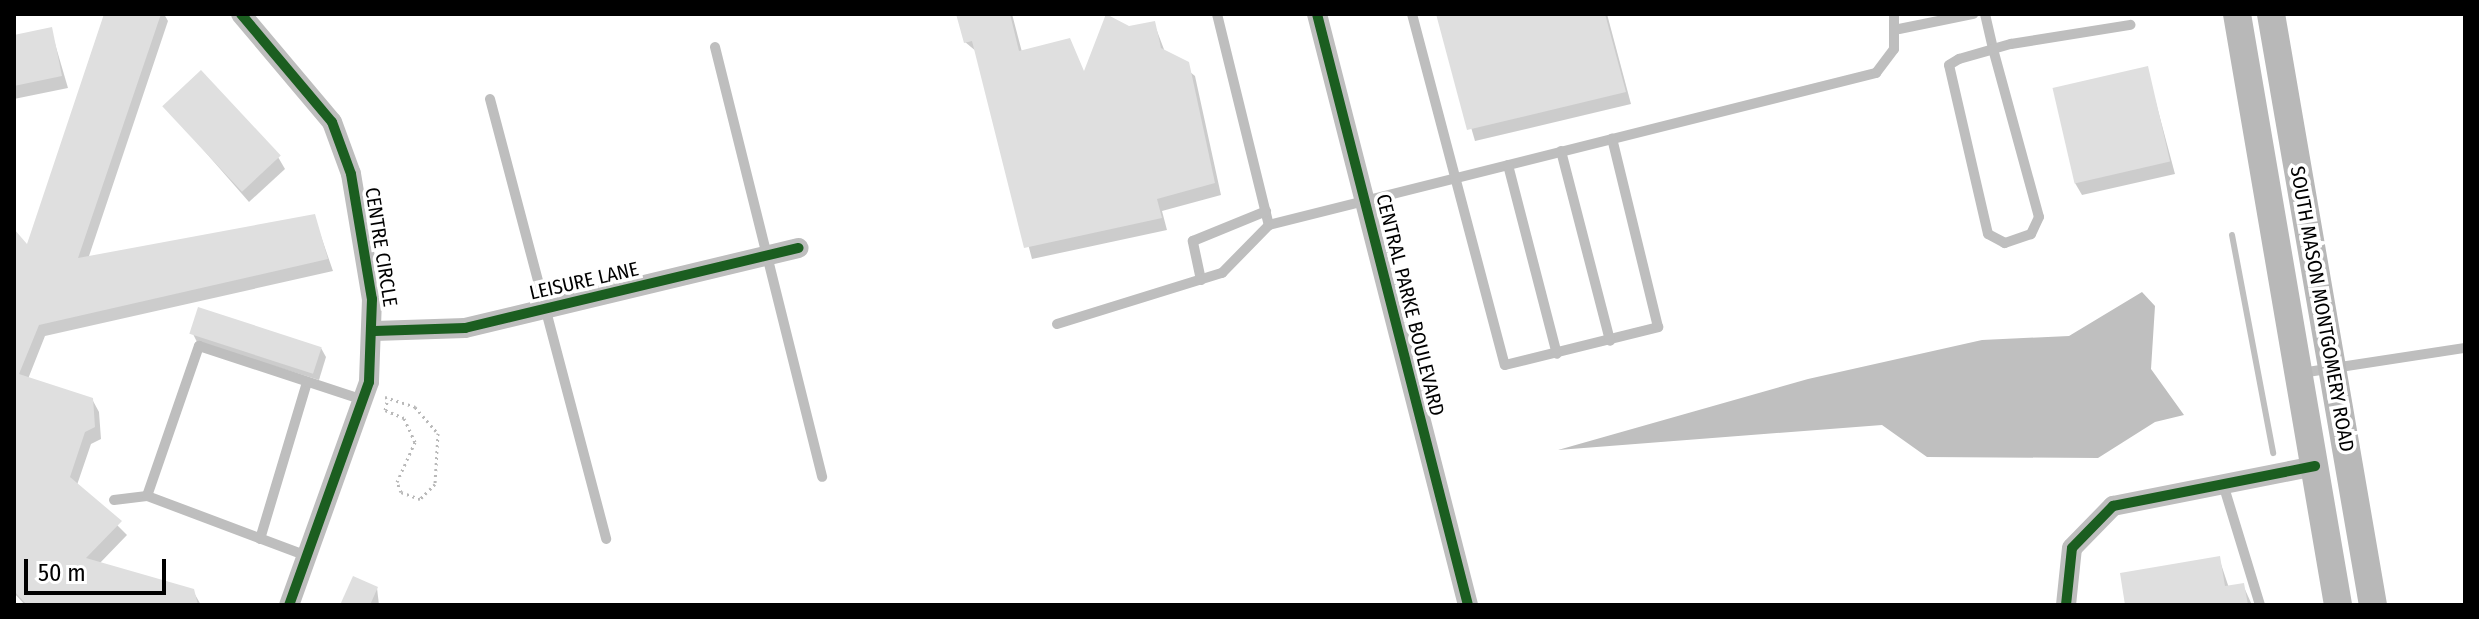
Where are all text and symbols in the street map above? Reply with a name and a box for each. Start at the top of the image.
street label: SOUTH MASON MONTGOMERY ROAD [2285,164,2359,454]
street label: CENTRE CIRCLE [360,186,402,308]
street label: CENTRAL PARKE BOULEVARD [1371,192,1449,418]
street label: LEISURE LANE [527,257,641,305]
scale bar [28,543,170,593]
text: 50 m [38,559,86,587]

